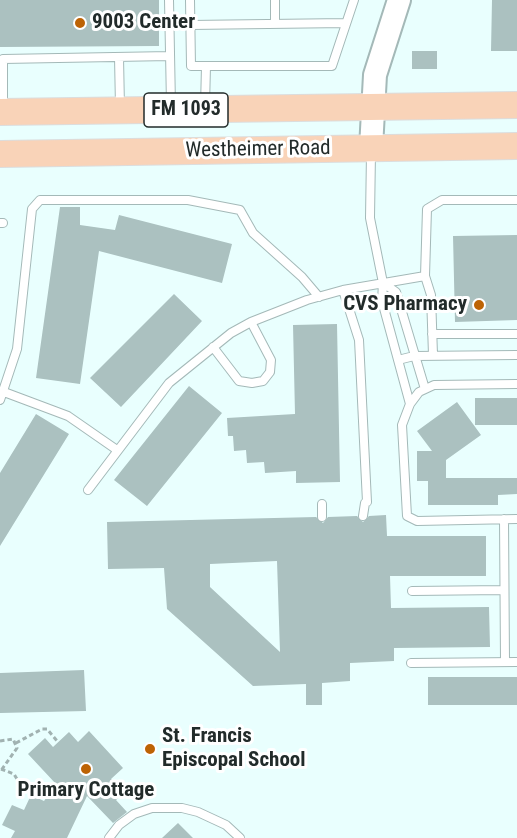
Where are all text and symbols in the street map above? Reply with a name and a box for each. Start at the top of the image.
place label: 9003 Center [92,10,195,36]
marker: 9003 Center [73,16,87,30]
road number: FM 1093 [144,93,228,127]
street label: Westheimer Road [185,136,331,164]
place label: CVS Pharmacy [343,292,467,318]
marker: CVS Pharmacy [472,298,486,312]
place label: St. Francis Episcopal School [162,724,306,774]
marker: St. Francis Episcopal School [143,742,157,756]
marker: Primary Cottage [79,762,93,776]
place label: Primary Cottage [18,778,154,804]

